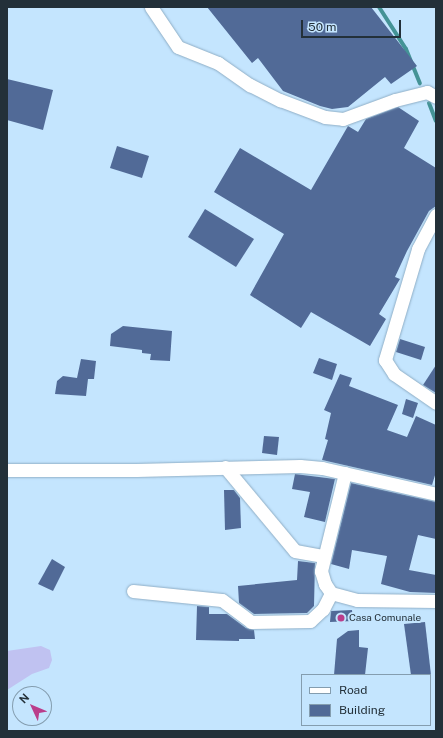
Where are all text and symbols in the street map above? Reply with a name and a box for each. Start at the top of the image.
scale bar [303,12,403,38]
text: 50 m [308,20,336,34]
place label: Casa Comunale [349,612,421,624]
marker: Casa Comunale [336,613,346,623]
legend [301,674,431,726]
text: Road [339,683,367,697]
north arrow [12,686,52,726]
text: N [17,691,31,706]
text: Building [339,703,385,717]

